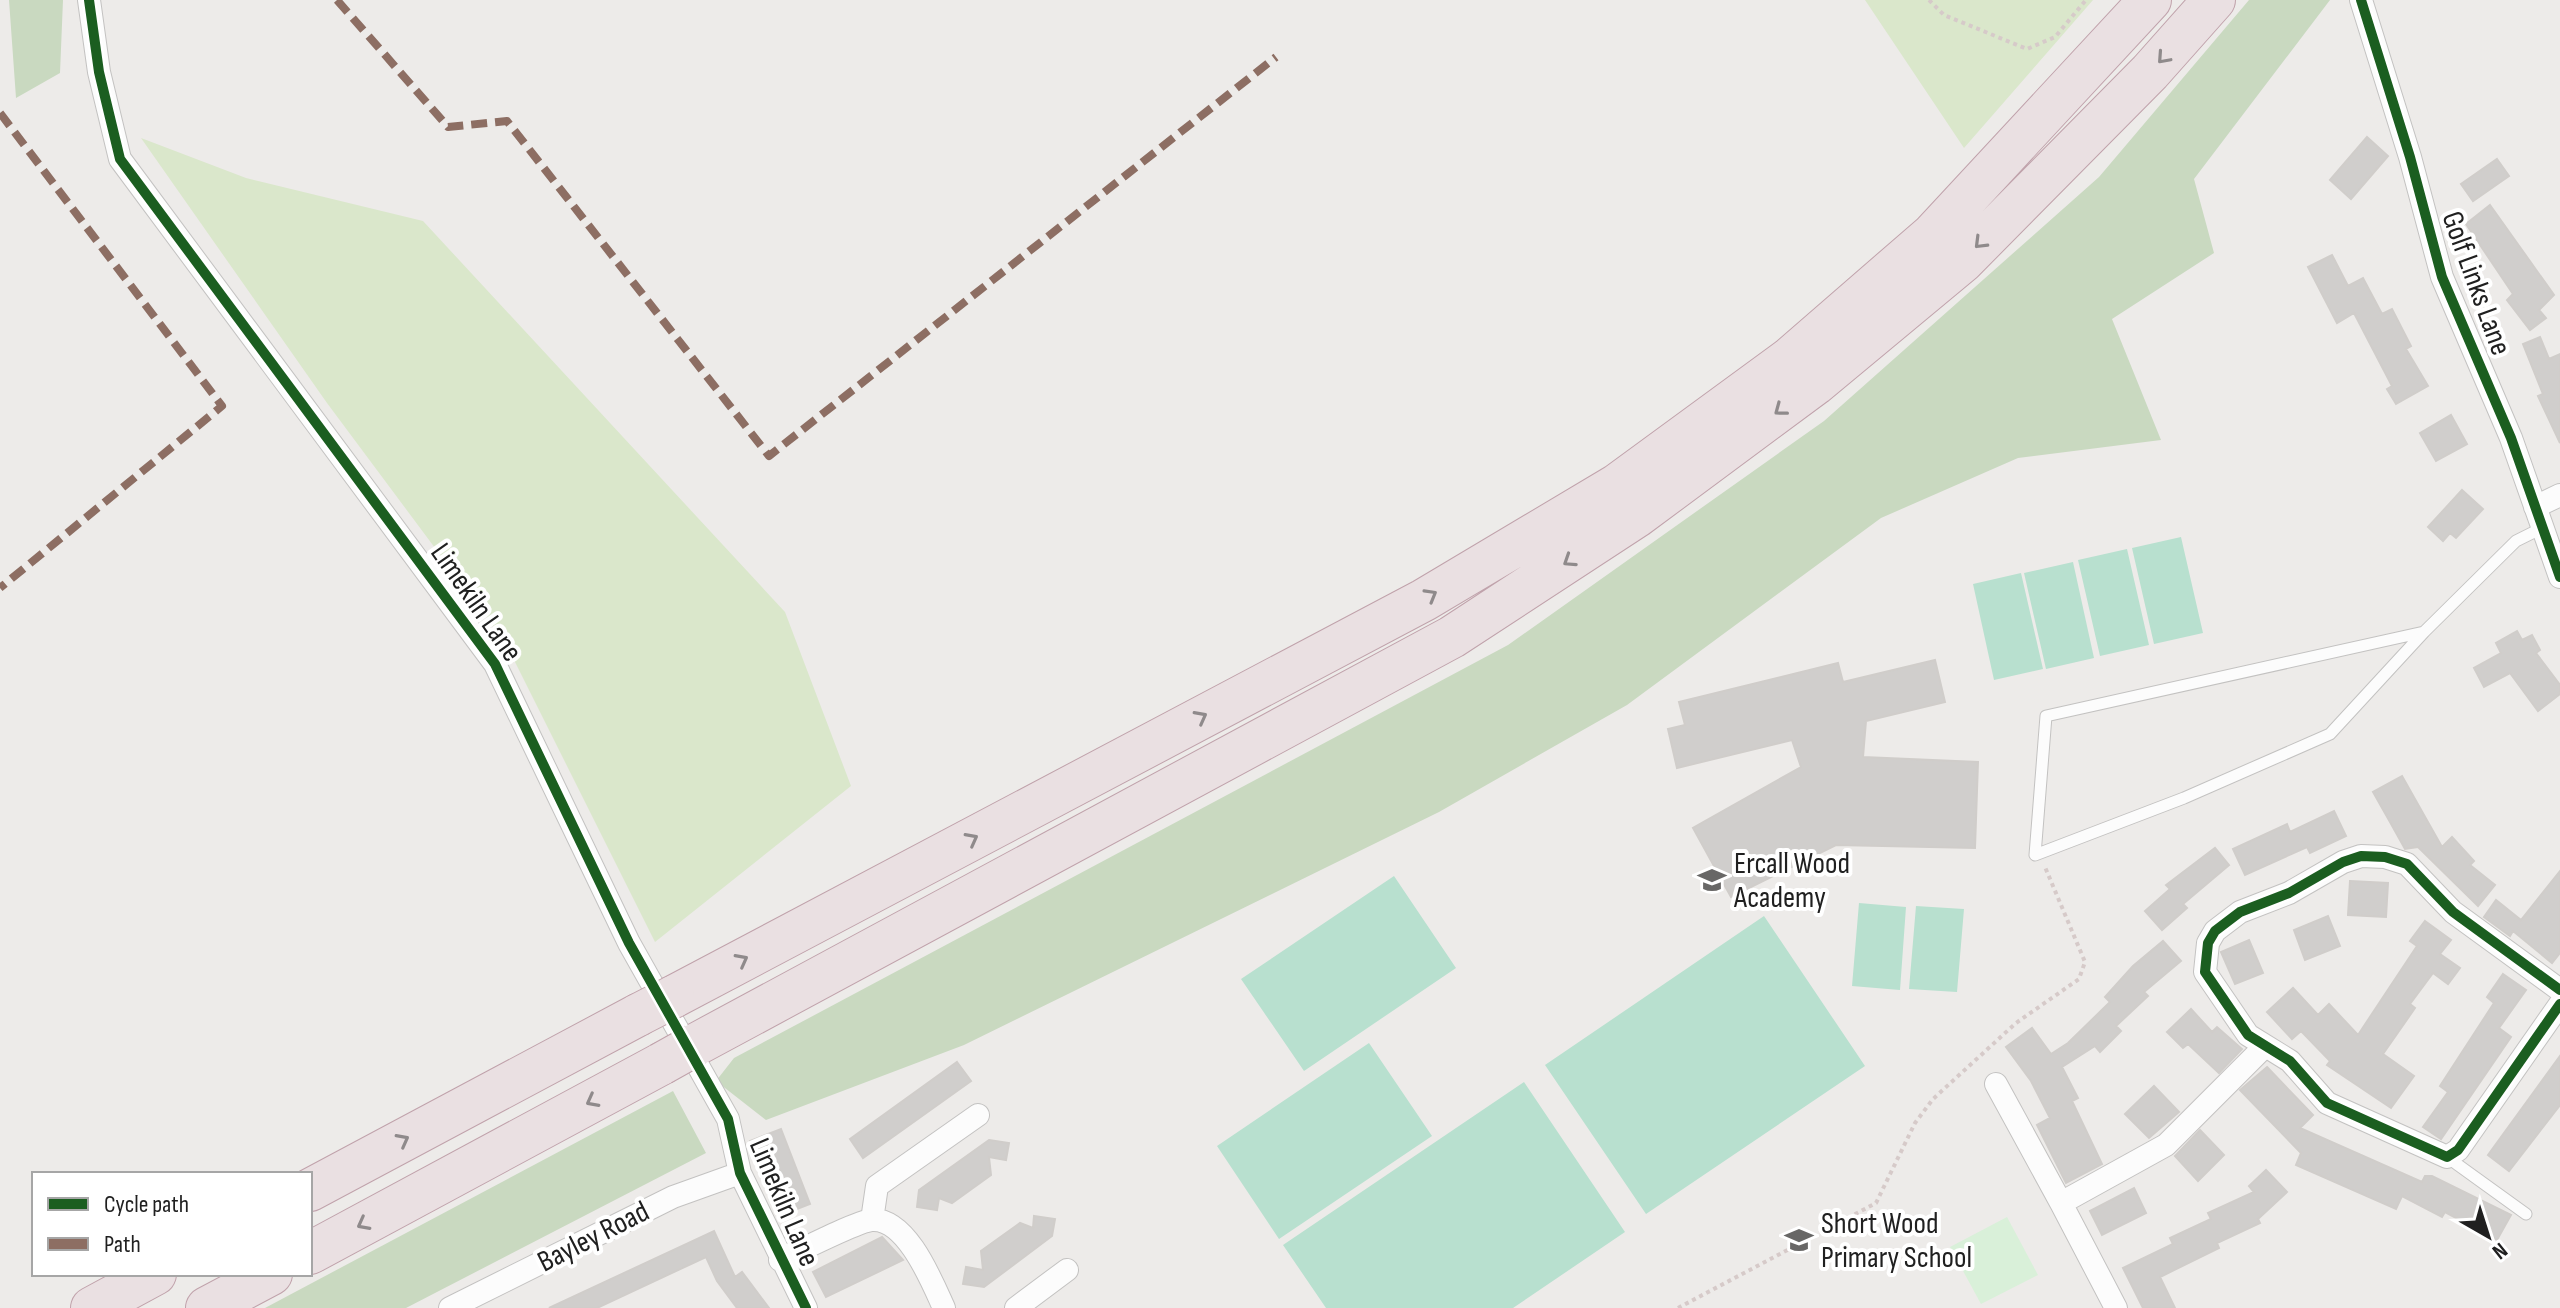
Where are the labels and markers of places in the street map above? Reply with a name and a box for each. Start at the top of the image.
place label: Ercall Wood Academy [1733,846,1850,916]
school or university icon: Ercall Wood Academy [1697,865,1727,895]
place label: Short Wood Primary School [1821,1206,1972,1276]
school or university icon: Short Wood Primary School [1784,1225,1814,1255]

